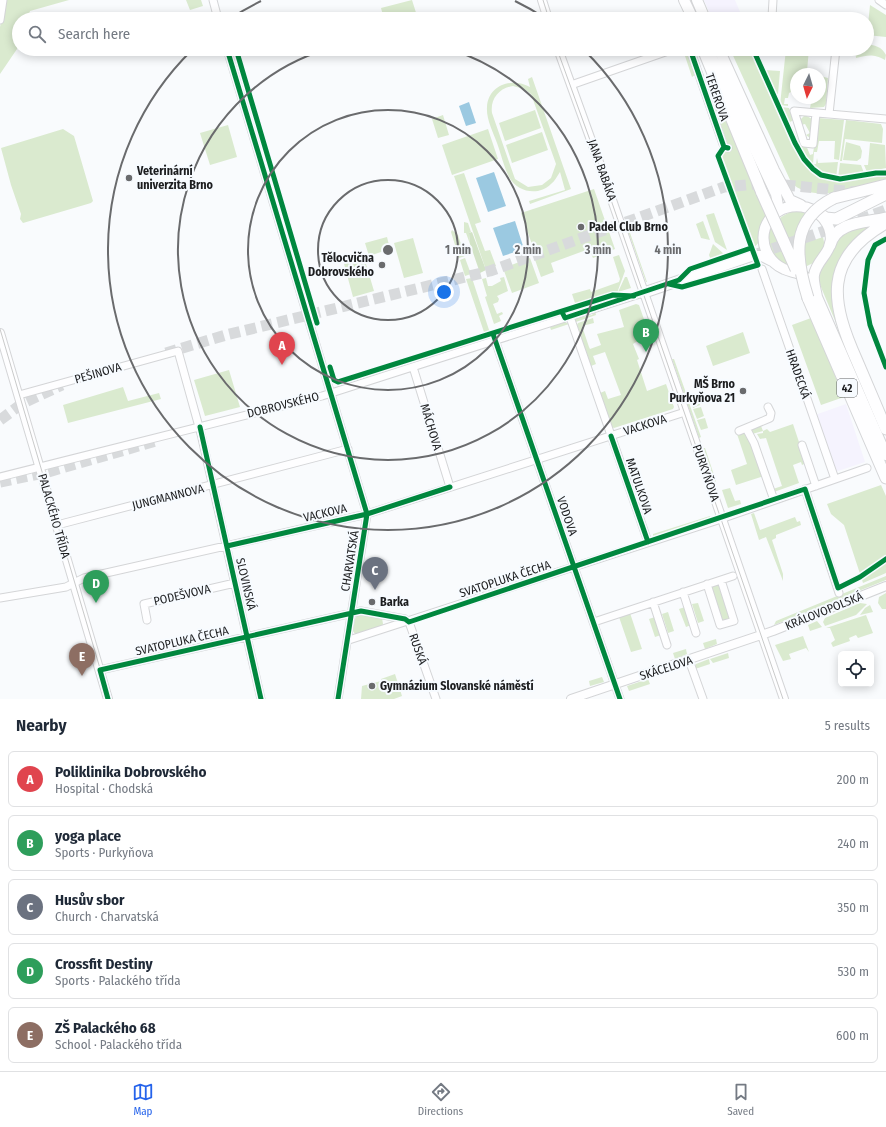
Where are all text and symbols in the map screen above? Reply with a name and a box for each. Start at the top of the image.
search box [12,12,874,56]
icon: search [26,23,48,45]
text: Search here [58,25,130,43]
north arrow [790,68,826,104]
street label: TEREROVA [702,71,732,123]
street label: JANA BABÁKA [585,137,620,203]
place label: Veterinární univerzita Brno [136,164,214,192]
marker: Veterinární univerzita Brno [124,173,134,183]
place label: Padel Club Brno [589,220,668,234]
marker: Padel Club Brno [576,222,586,232]
centre of rings [381,243,395,257]
text: 1 min [445,243,471,257]
text: 2 min [514,243,541,257]
text: 3 min [584,243,611,257]
text: 4 min [654,243,682,257]
place label: Tělocvična Dobrovského [308,251,375,279]
marker: Tělocvična Dobrovského [377,260,387,270]
your location [434,282,454,302]
pin: B [633,319,659,352]
pin: A [269,332,295,365]
street label: HRADECKÁ [783,347,814,401]
street label: PEŠINOVA [73,359,124,386]
place label: MŠ Brno Purkyňova 21 [669,375,736,405]
road number: 42 [837,379,857,397]
marker: MŠ Brno Purkyňova 21 [738,386,748,396]
street label: DOBROVSKÉHO [245,388,320,421]
street label: MÁCHOVA [417,402,446,453]
street label: VACKOVA [622,411,669,438]
street label: PURKYŇOVA [690,442,723,504]
street label: MATULKOVA [623,456,655,516]
street label: PALACKÉHO TŘÍDA [35,472,74,561]
street label: JUNGMANNOVA [131,481,206,513]
street label: VODOVA [554,495,580,538]
street label: VACKOVA [302,501,349,525]
street label: CHARVATSKÁ [337,529,362,593]
street label: SLOVINSKÁ [233,556,260,612]
street label: SVATOPLUKA ČECHA [457,556,553,600]
pin: C [362,557,388,590]
pin: D [83,570,109,603]
street label: PODEŠVOVA [152,581,212,608]
street label: KRÁLOVOPOLSKÁ [783,588,866,633]
place label: Barka [380,595,409,609]
marker: Barka [367,597,377,607]
street label: SVATOPLUKA ČECHA [134,622,231,659]
street label: RUSKÁ [406,631,431,667]
pin: E [69,643,95,676]
map controls [838,651,874,687]
button: locate [838,651,874,687]
street label: SKÁCELOVA [638,652,695,683]
place label: Gymnázium Slovanské náměstí [380,679,534,693]
marker: Gymnázium Slovanské náměstí [367,681,377,691]
text: Nearby [16,715,67,736]
text: 5 results [825,718,870,733]
text: Poliklinika Dobrovského [55,763,207,781]
text: A [26,772,34,787]
text: 200 m [837,772,869,787]
text: Hospital · Chodská [55,781,153,796]
text: yoga place [55,827,121,845]
text: B [26,836,34,851]
text: 240 m [837,836,869,851]
text: Sports · Purkyňova [55,845,154,860]
text: Husův sbor [55,891,125,909]
text: C [27,900,33,915]
text: 350 m [837,900,869,915]
text: Church · Charvatská [55,909,159,924]
text: Crossfit Destiny [55,955,153,973]
text: D [26,964,34,979]
text: 530 m [837,964,869,979]
text: Sports · Palackého třída [55,973,181,988]
text: ZŠ Palackého 68 [55,1019,156,1037]
text: E [27,1028,33,1043]
text: 600 m [836,1028,869,1043]
text: School · Palackého třída [55,1037,182,1052]
tab: Map [132,1081,154,1118]
tab: Directions [418,1081,463,1118]
tab: Saved [727,1081,754,1118]

